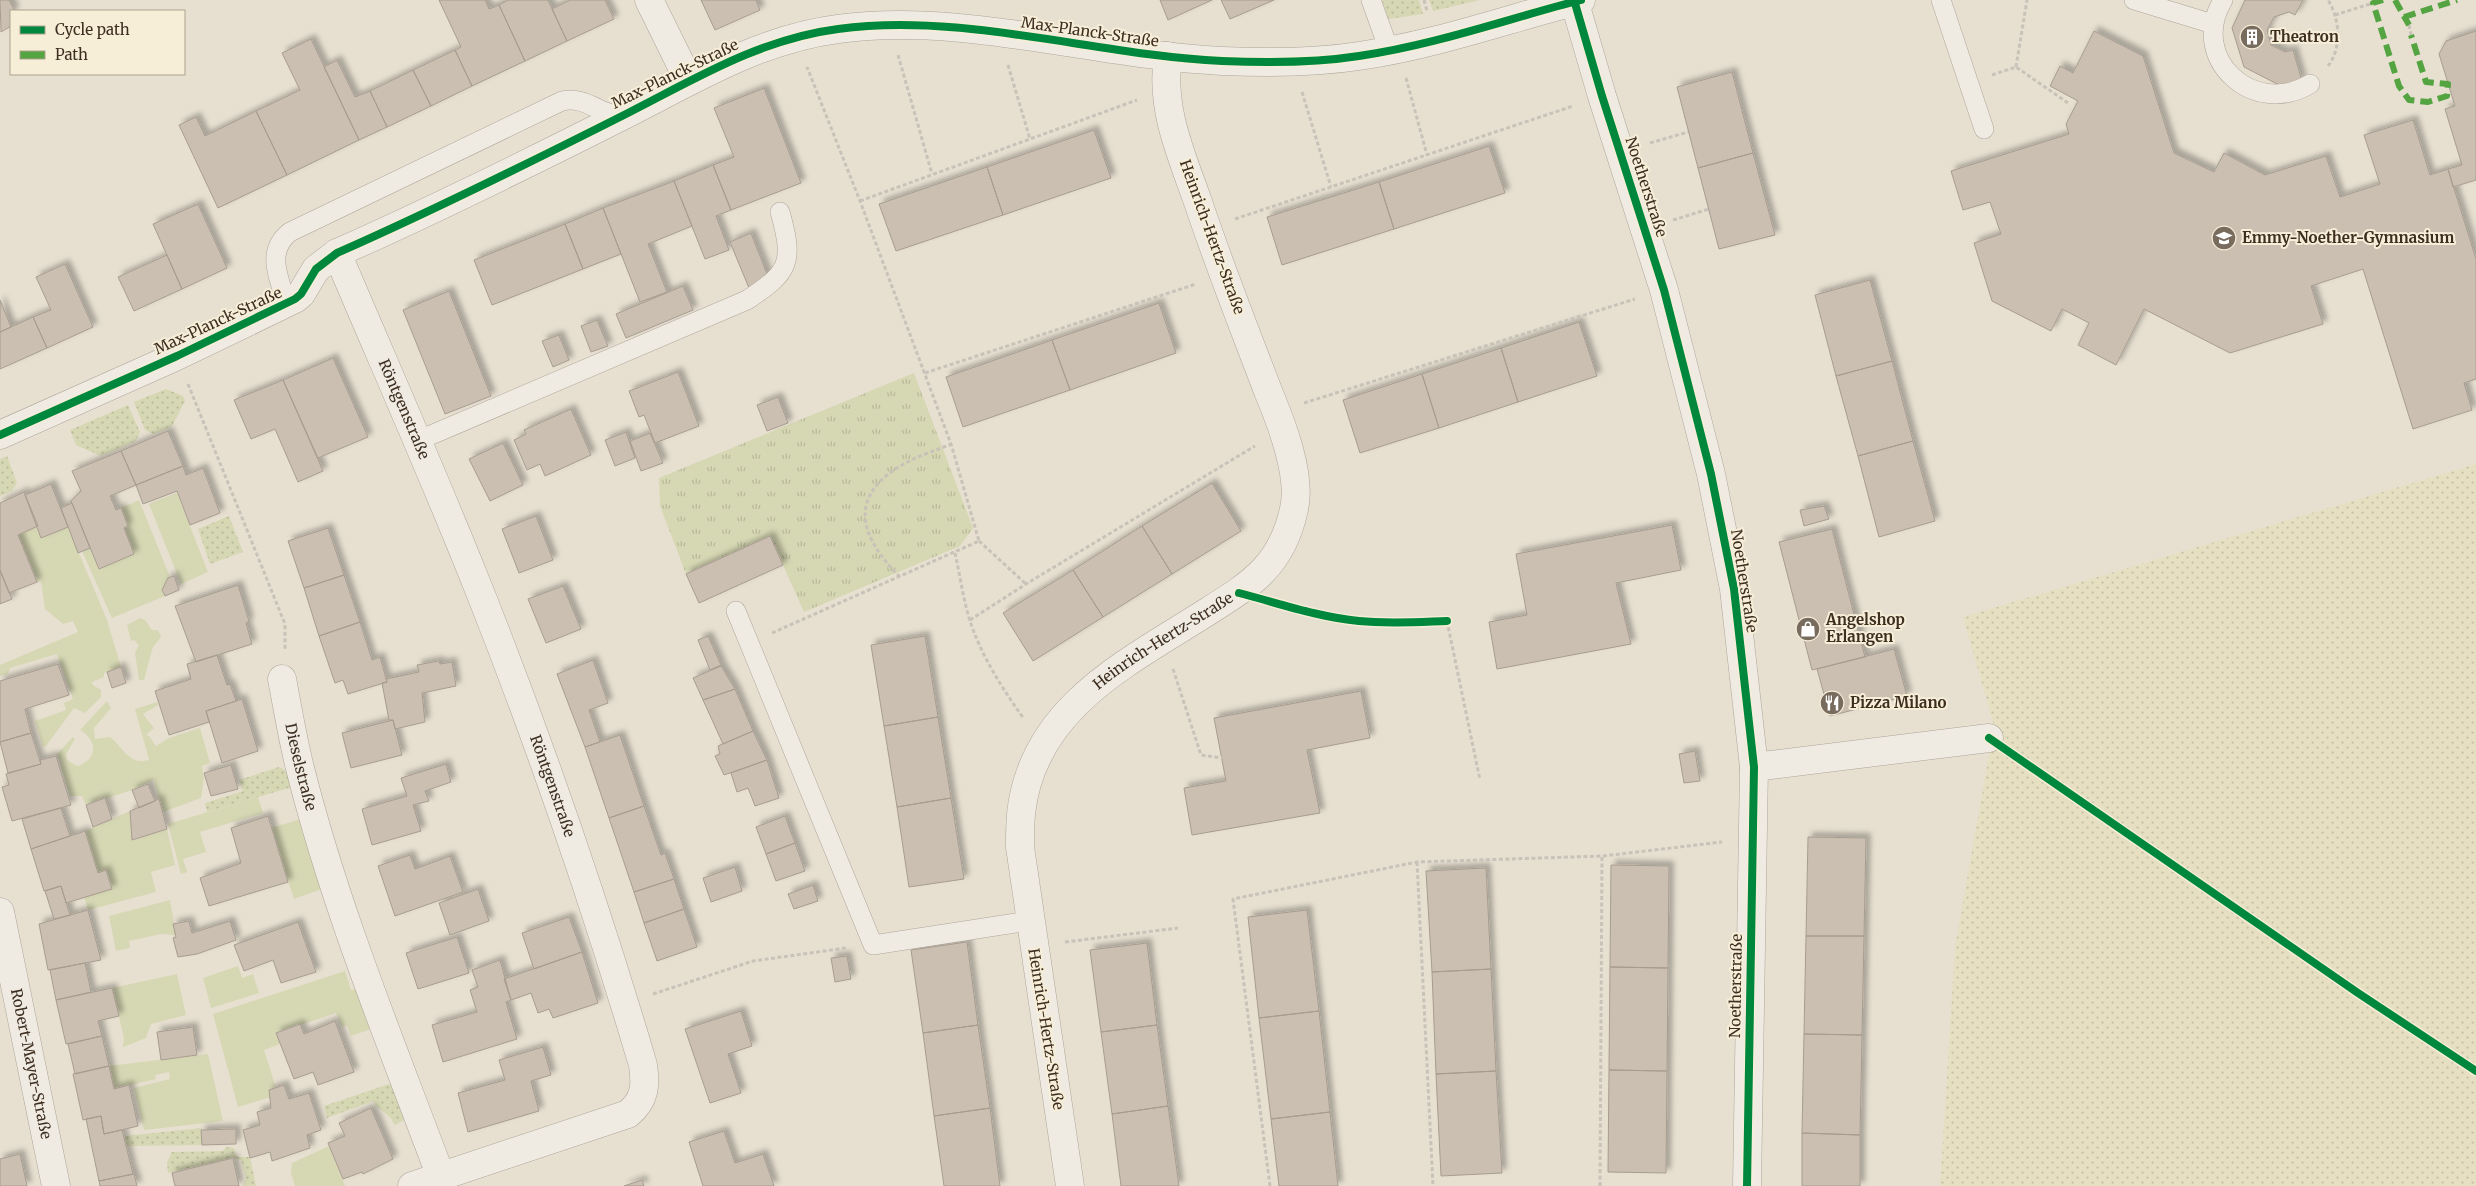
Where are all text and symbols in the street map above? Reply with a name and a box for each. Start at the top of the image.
legend [10,10,185,75]
street label: Max-Planck-Straße [1020,12,1160,51]
text: Cycle path [55,20,130,39]
building icon: Theatron [2239,24,2265,50]
place label: Theatron [2270,27,2339,46]
street label: Max-Planck-Straße [608,35,742,113]
text: Path [55,45,88,64]
street label: Noetherstraße [1621,134,1672,240]
street label: Heinrich-Hertz-Straße [1176,157,1249,317]
school or university icon: Emmy-Noether-Gymnasium [2211,225,2237,251]
place label: Emmy-Noether-Gymnasium [2242,228,2454,247]
street label: Max-Planck-Straße [151,283,285,358]
street label: Röntgenstraße [375,356,434,462]
street label: Noetherstraße [1727,528,1762,634]
street label: Heinrich-Hertz-Straße [1089,588,1237,693]
place label: Angelshop Erlangen [1825,610,1905,646]
shop icon: Angelshop Erlangen [1795,616,1821,642]
restaurant icon: Pizza Milano [1819,690,1845,716]
place label: Pizza Milano [1850,693,1947,712]
street label: Dieselstraße [281,721,321,813]
street label: Röntgenstraße [526,732,580,840]
street label: Noetherstraße [1725,934,1746,1038]
street label: Heinrich-Hertz-Straße [1024,947,1069,1111]
street label: Robert-Mayer-Straße [7,987,56,1141]

